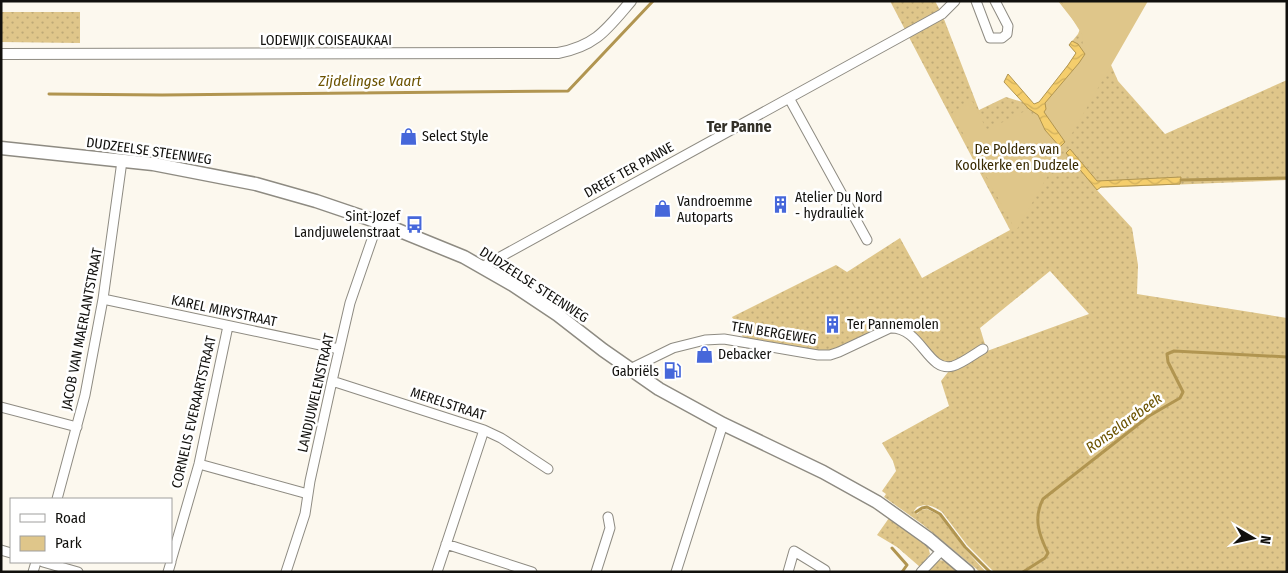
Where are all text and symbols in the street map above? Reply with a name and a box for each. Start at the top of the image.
street label: LODEWIJK COISEAUKAAI [260,32,392,49]
water label: Zijdelingse Vaart [318,72,421,90]
district label: Ter Panne [706,117,772,136]
shop icon: Select Style [398,126,418,146]
place label: Select Style [422,128,489,145]
street label: DUDZEELSE STEENWEG [85,134,213,168]
street label: DREEF TER PANNE [581,138,677,202]
park label: De Polders van Koolkerke en Dudzele [955,141,1079,174]
place label: Atelier Du Nord - hydrauliek [795,189,883,222]
place label: Vandroemme Autoparts [677,193,753,226]
building icon: Atelier Du Nord - hydrauliek [771,195,791,215]
shop icon: Vandroemme Autoparts [653,199,673,219]
place label: Sint-Jozef Landjuwelenstraat [294,208,402,241]
bus stop icon: Sint-Jozef Landjuwelenstraat [404,214,424,234]
street label: DUDZEELSE STEENWEG [476,243,592,327]
street label: JACOB VAN MAERLANTSTRAAT [58,246,106,411]
street label: KAREL MIRYSTRAAT [170,292,279,331]
building icon: Ter Pannemolen [823,314,843,334]
place label: Ter Pannemolen [847,316,939,333]
street label: TEN BERGEWEG [730,318,818,348]
street label: LANDJUWELENSTRAAT [294,331,338,454]
street label: CORNELIS EVERAARTSTRAAT [168,334,220,490]
shop icon: Debacker [694,344,714,364]
place label: Debacker [718,346,772,363]
fuel station icon: Gabriëls [663,361,683,381]
place label: Gabriëls [612,363,659,380]
street label: MERELSTRAAT [408,384,488,424]
water label: Ronselarebeek [1082,389,1166,457]
legend [10,498,172,563]
text: Road [55,509,86,527]
north arrow [1228,513,1278,563]
text: Park [55,534,82,552]
text: N [1256,534,1274,545]

